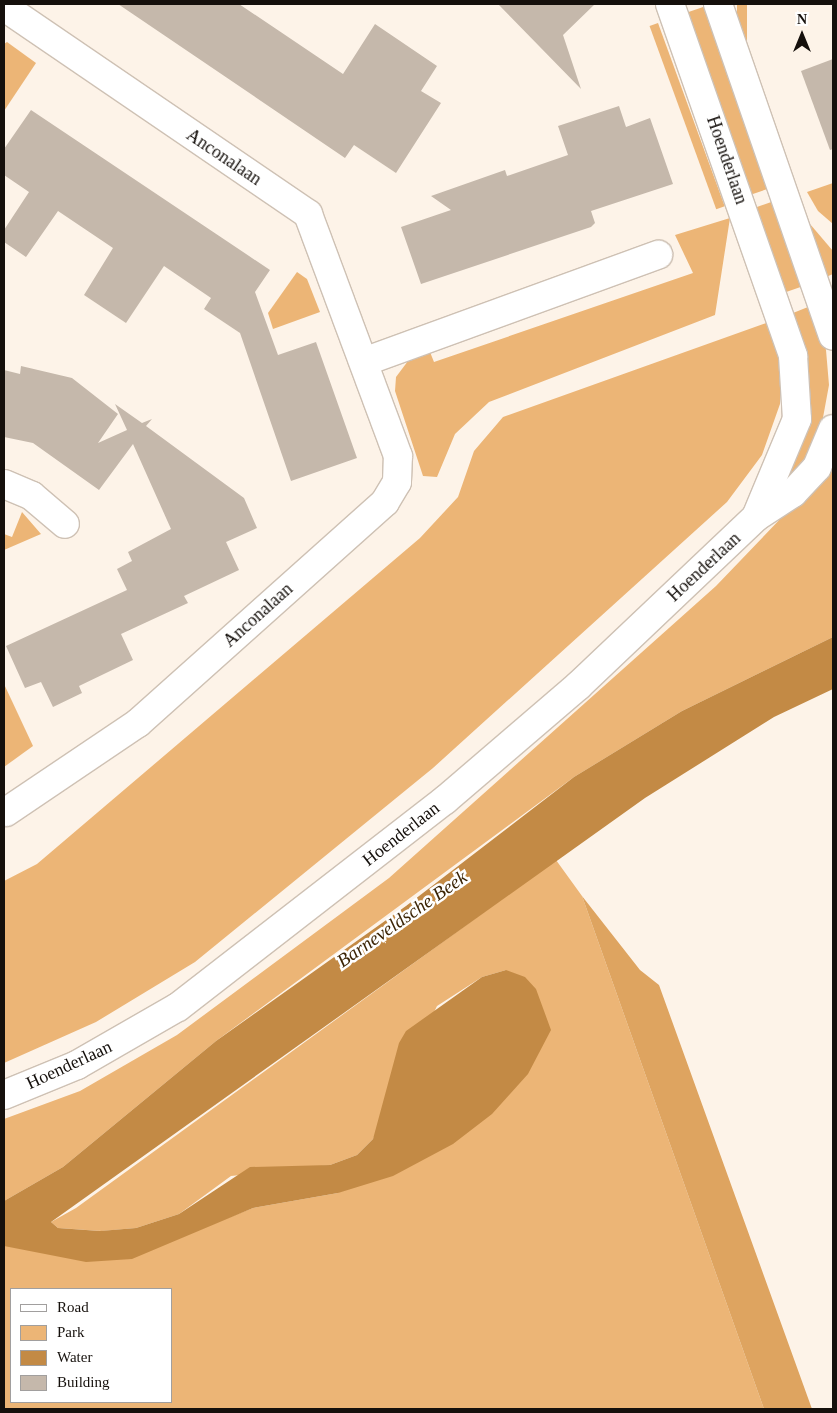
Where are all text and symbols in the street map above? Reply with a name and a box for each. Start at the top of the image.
north arrow [777,10,827,60]
text: N [797,12,807,27]
street label: Hoenderlaan [702,113,752,207]
street label: Anconalaan [182,124,266,190]
street label: Hoenderlaan [663,528,745,606]
street label: Anconalaan [219,578,297,652]
street label: Hoenderlaan [358,797,444,871]
water label: Barneveldsche Beek [333,866,471,972]
street label: Hoenderlaan [23,1036,115,1094]
legend [10,1288,172,1403]
text: Road [57,1299,89,1315]
text: Park [57,1324,85,1340]
text: Water [57,1349,92,1365]
text: Building [57,1374,110,1390]

